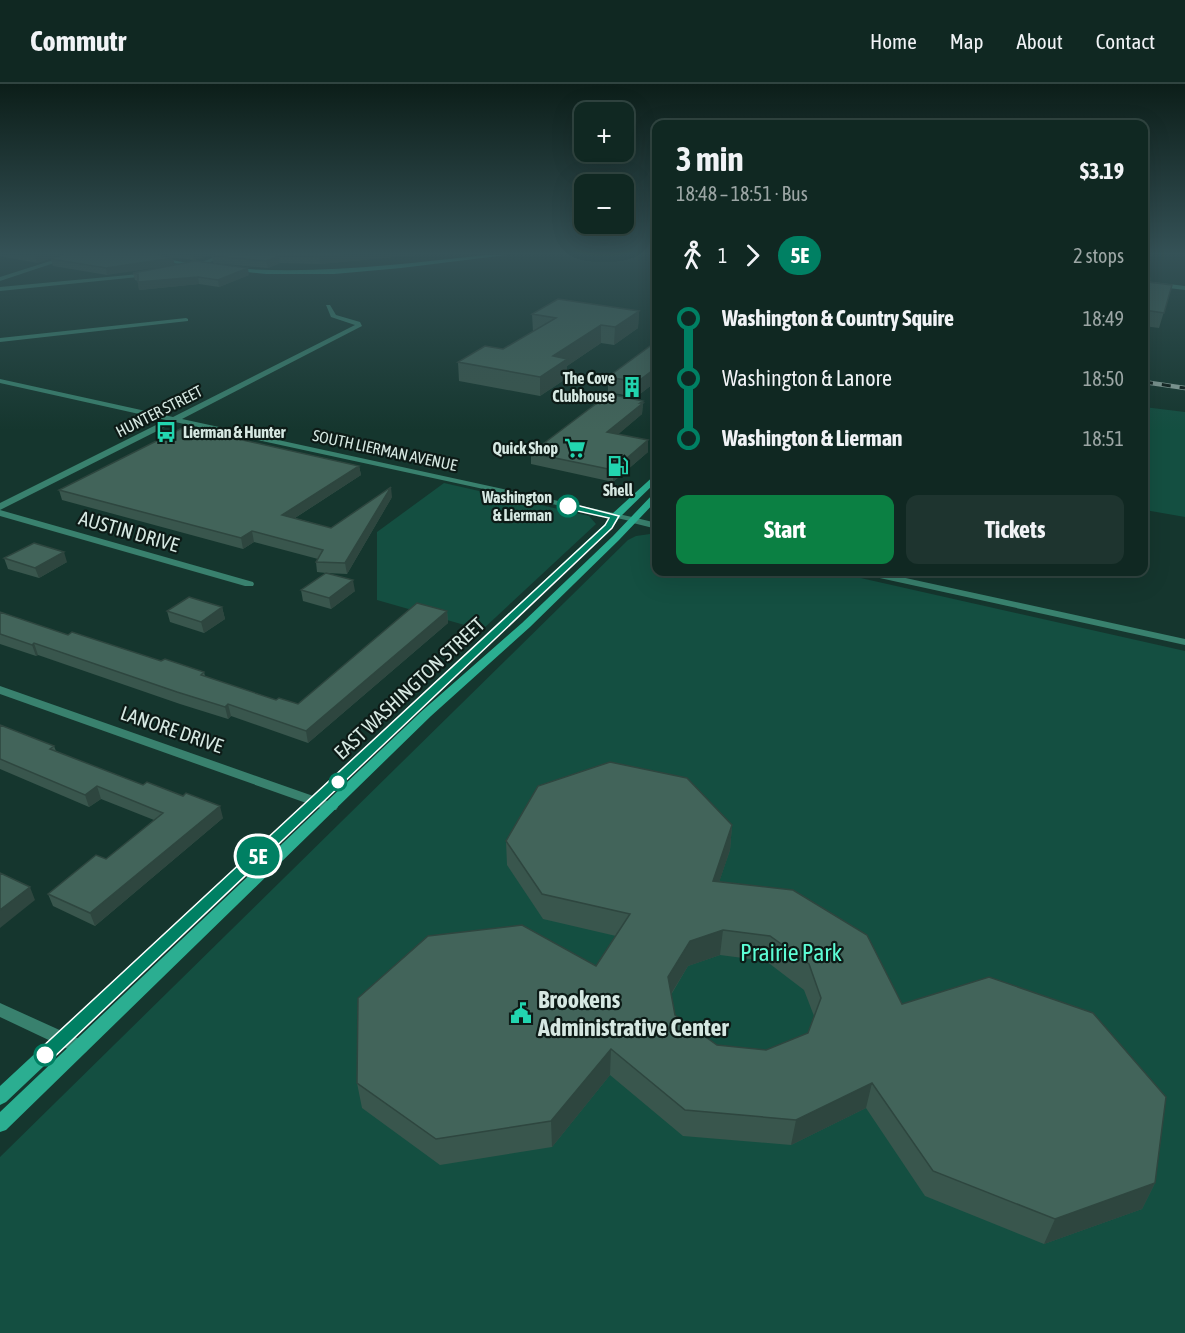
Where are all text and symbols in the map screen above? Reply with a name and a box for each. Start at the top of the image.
text: Commutr [30,25,126,57]
text: Home [870,29,917,53]
text: Map [950,29,984,53]
text: About [1017,29,1063,53]
text: Contact [1096,29,1155,53]
map controls [574,102,634,234]
button: + [574,102,634,162]
text: 3 min [676,140,743,178]
text: $3.19 [1080,158,1124,184]
button: − [574,174,634,234]
text: 18:48 – 18:51 · Bus [676,182,808,205]
icon: walk [676,239,709,272]
icon: forward [736,239,769,272]
text: 5E [790,243,809,267]
text: 1 [718,244,727,267]
text: 2 stops [1073,244,1124,267]
text: Washington & Country Squire [722,305,954,331]
text: 18:49 [1083,307,1124,330]
text: Washington & Lanore [722,365,892,391]
text: 18:50 [1083,367,1124,390]
place label: The Cove Clubhouse [552,369,615,405]
building icon: The Cove Clubhouse [620,375,644,399]
street label: HUNTER STREET [113,382,205,440]
bus stop icon: Lierman & Hunter [154,420,178,444]
place label: Lierman & Hunter [183,423,286,441]
text: Washington & Lierman [722,425,903,451]
street label: SOUTH LIERMAN AVENUE [311,426,459,474]
text: 18:51 [1083,427,1124,450]
supermarket icon: Quick Shop [563,436,587,460]
place label: Quick Shop [493,439,558,457]
fuel station icon: Shell [606,454,630,478]
place label: Shell [603,481,634,499]
place label: Washington & Lierman [481,488,552,524]
marker: Washington & Lierman [557,495,579,517]
button: Start [676,495,894,564]
button: Tickets [906,495,1124,564]
street label: AUSTIN DRIVE [76,506,182,556]
street label: EAST WASHINGTON STREET [329,612,489,764]
street label: LANORE DRIVE [118,701,227,757]
unlabelled marker [329,773,347,791]
line badge: 5E [231,836,285,876]
text: 5E [249,844,267,868]
park label: Prairie Park [740,939,842,966]
place label: Brookens Administrative Center [537,986,729,1041]
public building icon: Brookens Administrative Center [509,1001,533,1025]
unlabelled marker [34,1044,56,1066]

